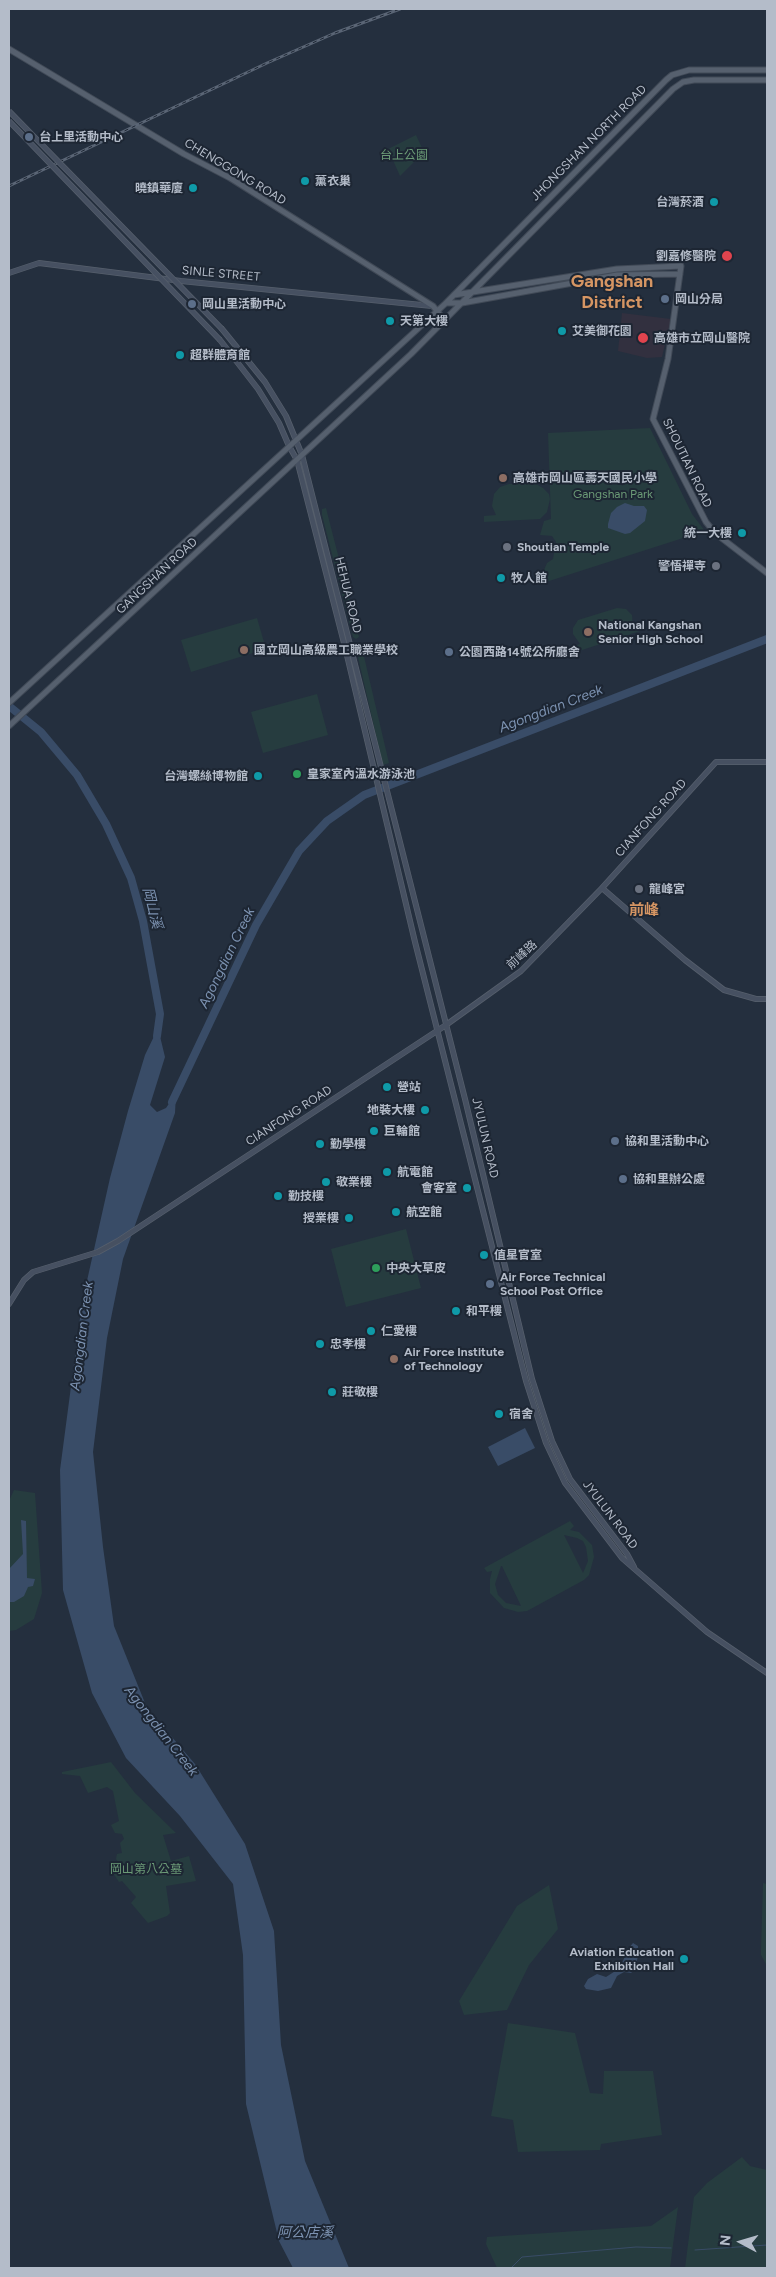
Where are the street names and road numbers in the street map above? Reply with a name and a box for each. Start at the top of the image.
street label: JHONGSHAN NORTH ROAD [528,82,650,204]
street label: CHENGGONG ROAD [181,136,289,208]
street label: SINLE STREET [181,263,261,285]
street label: SHOUTIAN ROAD [659,416,715,510]
street label: GANGSHAN ROAD [113,535,201,617]
street label: HEHUA ROAD [332,555,364,635]
street label: CIANFONG ROAD [612,776,690,860]
street label: 前峰路 [504,938,540,972]
street label: CIANFONG ROAD [243,1083,335,1149]
street label: JYULUN ROAD [469,1096,501,1180]
street label: JYULUN ROAD [580,1478,640,1552]

